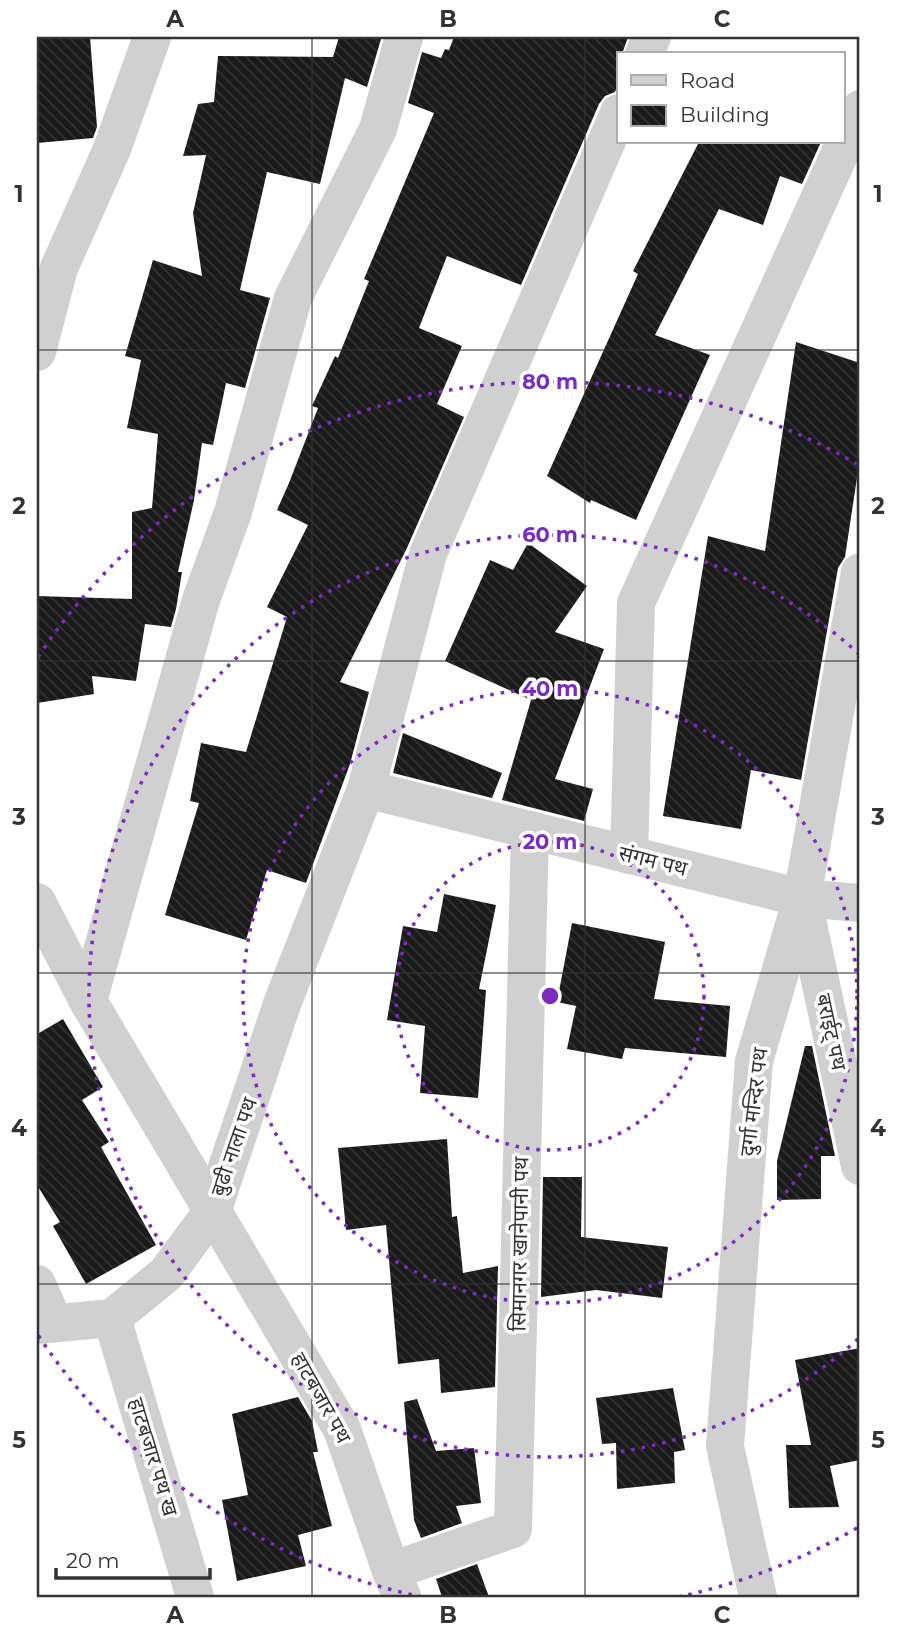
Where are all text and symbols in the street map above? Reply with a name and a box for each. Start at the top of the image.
text: A [165,5,184,33]
text: B [439,5,457,33]
text: C [714,5,731,33]
legend [617,52,844,144]
text: Road [680,68,735,93]
text: Building [680,102,770,127]
text: 1 [14,180,24,208]
text: 1 [873,180,883,208]
text: 80 m [522,369,578,394]
text: 2 [12,492,26,520]
text: 2 [871,492,885,520]
text: 60 m [522,522,578,547]
text: 40 m [522,676,578,701]
text: 3 [11,803,26,831]
text: 3 [870,803,885,831]
text: 20 m [523,829,577,854]
street label: संगम पथ [616,840,690,881]
centre of rings [538,984,562,1008]
street label: बराईट् पथ [810,991,852,1073]
street label: दुर्गा मन्दिर पथ [734,1046,775,1158]
street label: बुढी नाला पथ [205,1094,263,1200]
text: 4 [11,1114,27,1142]
text: 4 [870,1114,886,1142]
street label: सिमानगर खानेपानी पथ [505,1156,534,1332]
street label: हाटबजार पथ [286,1348,357,1448]
street label: हाटबजार पथ ख [124,1395,184,1520]
text: 5 [12,1426,26,1454]
text: 5 [871,1426,885,1454]
scale bar [56,1536,210,1580]
text: 20 m [66,1548,120,1573]
text: A [165,1601,184,1629]
text: B [439,1601,457,1629]
text: C [714,1601,731,1629]

